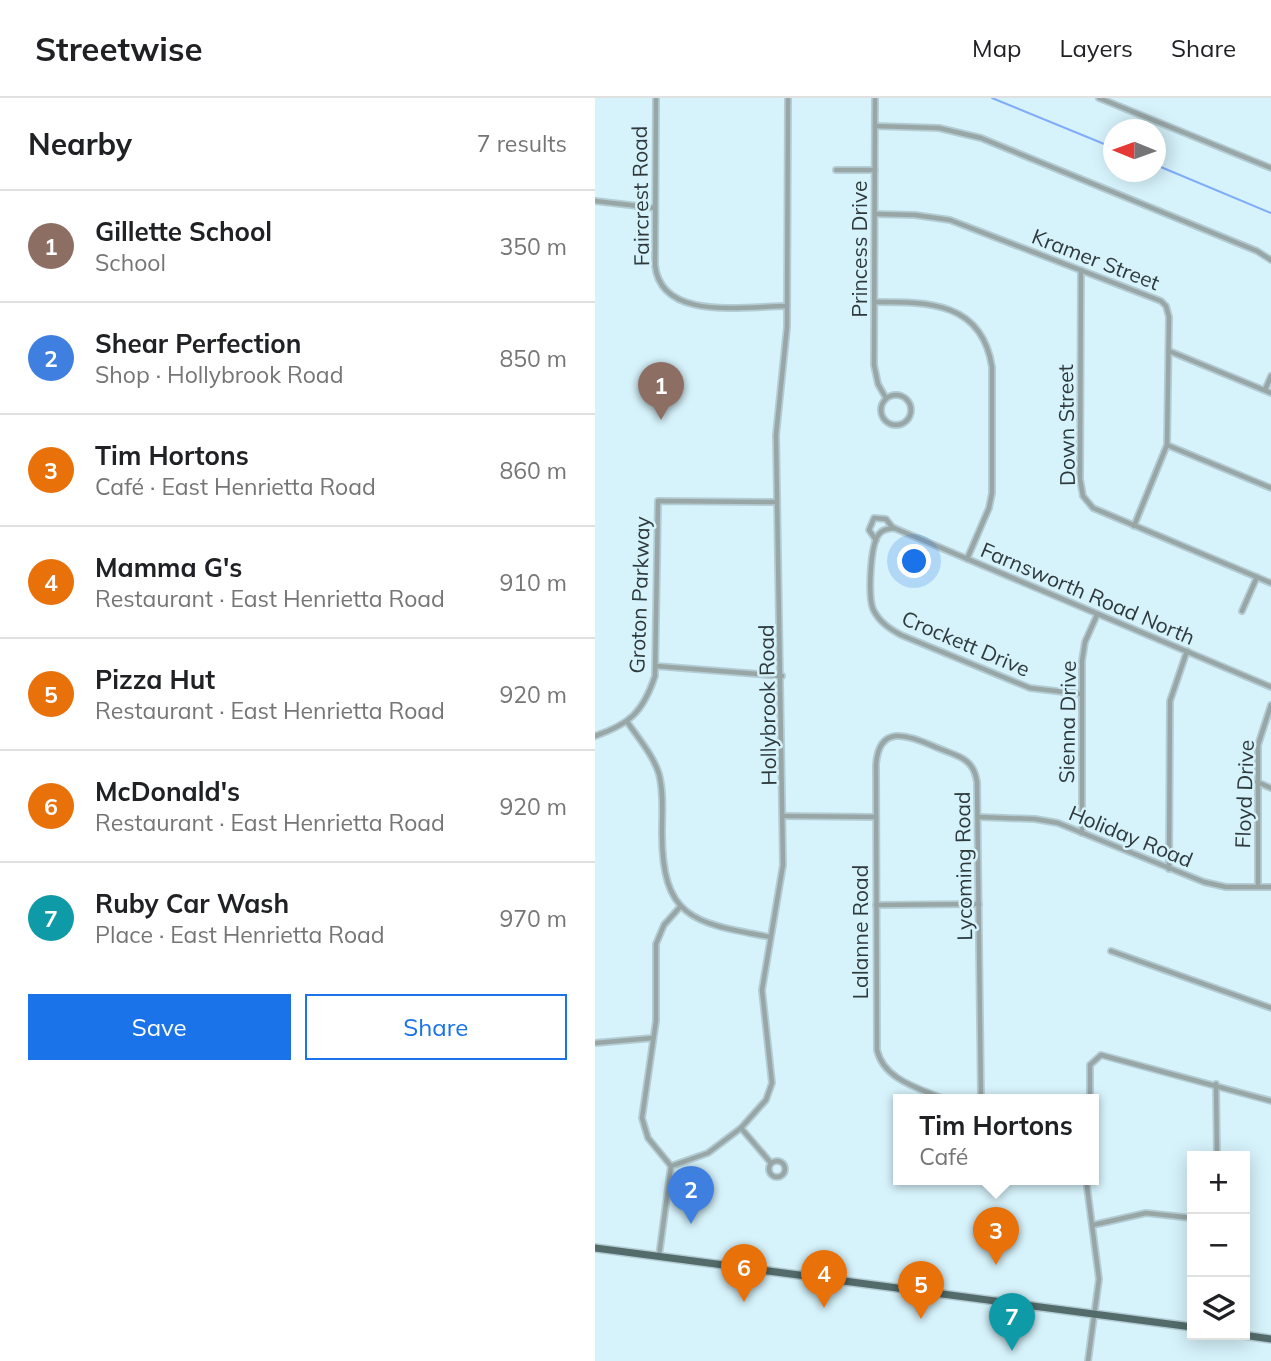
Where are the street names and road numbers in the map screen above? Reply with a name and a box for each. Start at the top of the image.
street label: Faircrest Road [626,126,654,266]
street label: Princess Drive [846,180,872,318]
street label: Kramer Street [1029,223,1163,295]
street label: Down Street [1052,364,1080,486]
street label: Groton Parkway [623,516,655,674]
street label: Farnsworth Road North [977,536,1199,650]
street label: Crockett Drive [898,604,1034,682]
street label: Hollybrook Road [753,624,781,786]
street label: Sienna Drive [1053,660,1081,784]
street label: Floyd Drive [1229,739,1259,849]
street label: Lycoming Road [949,791,977,941]
street label: Holiday Road [1065,799,1197,873]
street label: Lalanne Road [847,865,873,999]

